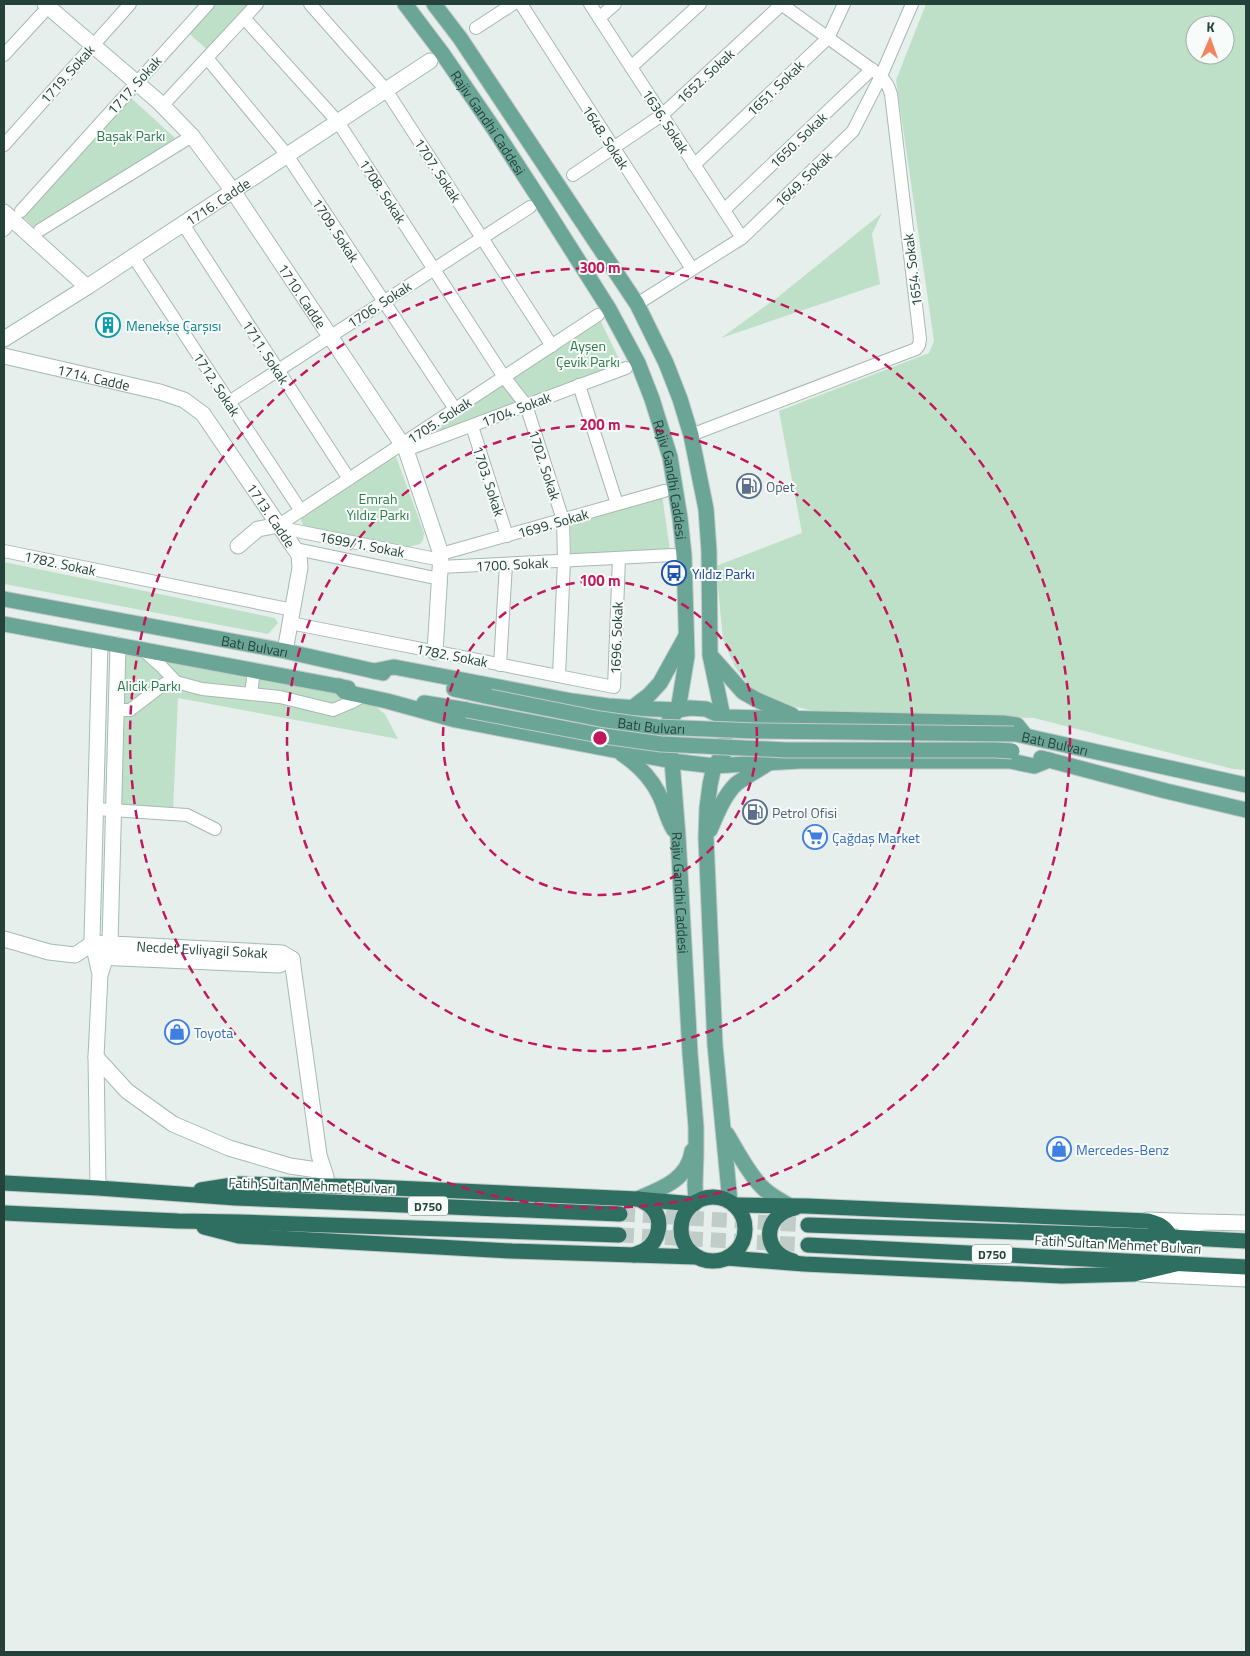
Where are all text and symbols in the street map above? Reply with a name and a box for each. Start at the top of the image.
north arrow [1185,15,1235,65]
text: K [1206,16,1216,37]
street label: 1719. Sokak [35,40,99,108]
street label: 1652. Sokak [671,43,739,109]
street label: 1717. Sokak [102,51,166,119]
street label: 1651. Sokak [742,55,809,121]
street label: Rajiv Gandhi Caddesi [446,66,531,179]
street label: 1636. Sokak [637,85,695,158]
street label: 1648. Sokak [577,101,635,174]
street label: 1650. Sokak [765,107,832,173]
park label: Başak Parkı [97,125,165,146]
street label: 1707. Sokak [409,134,467,207]
street label: 1649. Sokak [770,146,837,212]
street label: 1708. Sokak [354,155,412,228]
street label: 1716. Cadde [181,172,254,230]
street label: 1709. Sokak [307,194,365,267]
street label: 1654. Sokak [897,232,927,307]
text: 300 m [579,256,621,279]
street label: 1710. Cadde [274,259,332,332]
street label: 1706. Sokak [343,275,416,333]
building icon: Menekşe Çarşısı [95,312,121,338]
place label: Menekşe Çarşısı [126,315,221,336]
street label: 1711. Sokak [237,316,295,389]
park label: Ayşen Çevik Parkı [556,335,620,372]
street label: 1712. Sokak [188,348,246,421]
street label: 1714. Cadde [55,358,132,395]
street label: 1704. Sokak [478,386,554,432]
street label: 1705. Sokak [403,391,476,449]
text: 200 m [579,413,621,436]
street label: Rajiv Gandhi Caddesi [648,417,693,540]
street label: 1702. Sokak [524,427,566,503]
street label: 1703. Sokak [468,443,510,519]
fuel station icon: Opet [736,473,762,499]
place label: Opet [766,476,795,497]
street label: 1713. Cadde [242,478,301,551]
park label: Emrah Yıldız Parkı [347,488,409,525]
street label: 1699. Sokak [515,503,591,543]
street label: 1699/1. Sokak [318,525,407,563]
street label: 1782. Sokak [22,545,98,581]
street label: 1700. Sokak [475,552,549,576]
bus stop icon: Yıldız Parkı [661,560,687,586]
place label: Yıldız Parkı [692,563,755,584]
text: 100 m [579,569,621,592]
street label: 1696. Sokak [604,601,628,675]
street label: Batı Bulvarı [220,629,290,662]
street label: 1782. Sokak [414,638,490,672]
park label: Alicik Parkı [117,675,181,696]
street label: Batı Bulvarı [616,711,685,739]
street label: Batı Bulvarı [1020,725,1090,760]
centre of rings [591,729,609,747]
fuel station icon: Petrol Ofisi [742,799,768,825]
place label: Petrol Ofisi [772,802,837,823]
supermarket icon: Çağdaş Market [802,824,828,850]
place label: Çağdaş Market [832,827,920,848]
street label: Rajiv Gandhi Caddesi [667,831,695,954]
street label: Necdet Evliyagil Sokak [136,935,269,963]
shop icon: Toyota [164,1019,190,1045]
place label: Toyota [194,1022,233,1043]
shop icon: Mercedes-Benz [1046,1136,1072,1162]
place label: Mercedes-Benz [1076,1139,1169,1160]
street label: Fatih Sultan Mehmet Bulvarı [228,1172,396,1198]
road number: D750 [408,1196,448,1216]
street label: Fatih Sultan Mehmet Bulvarı [1034,1229,1202,1259]
road number: D750 [972,1244,1012,1264]

